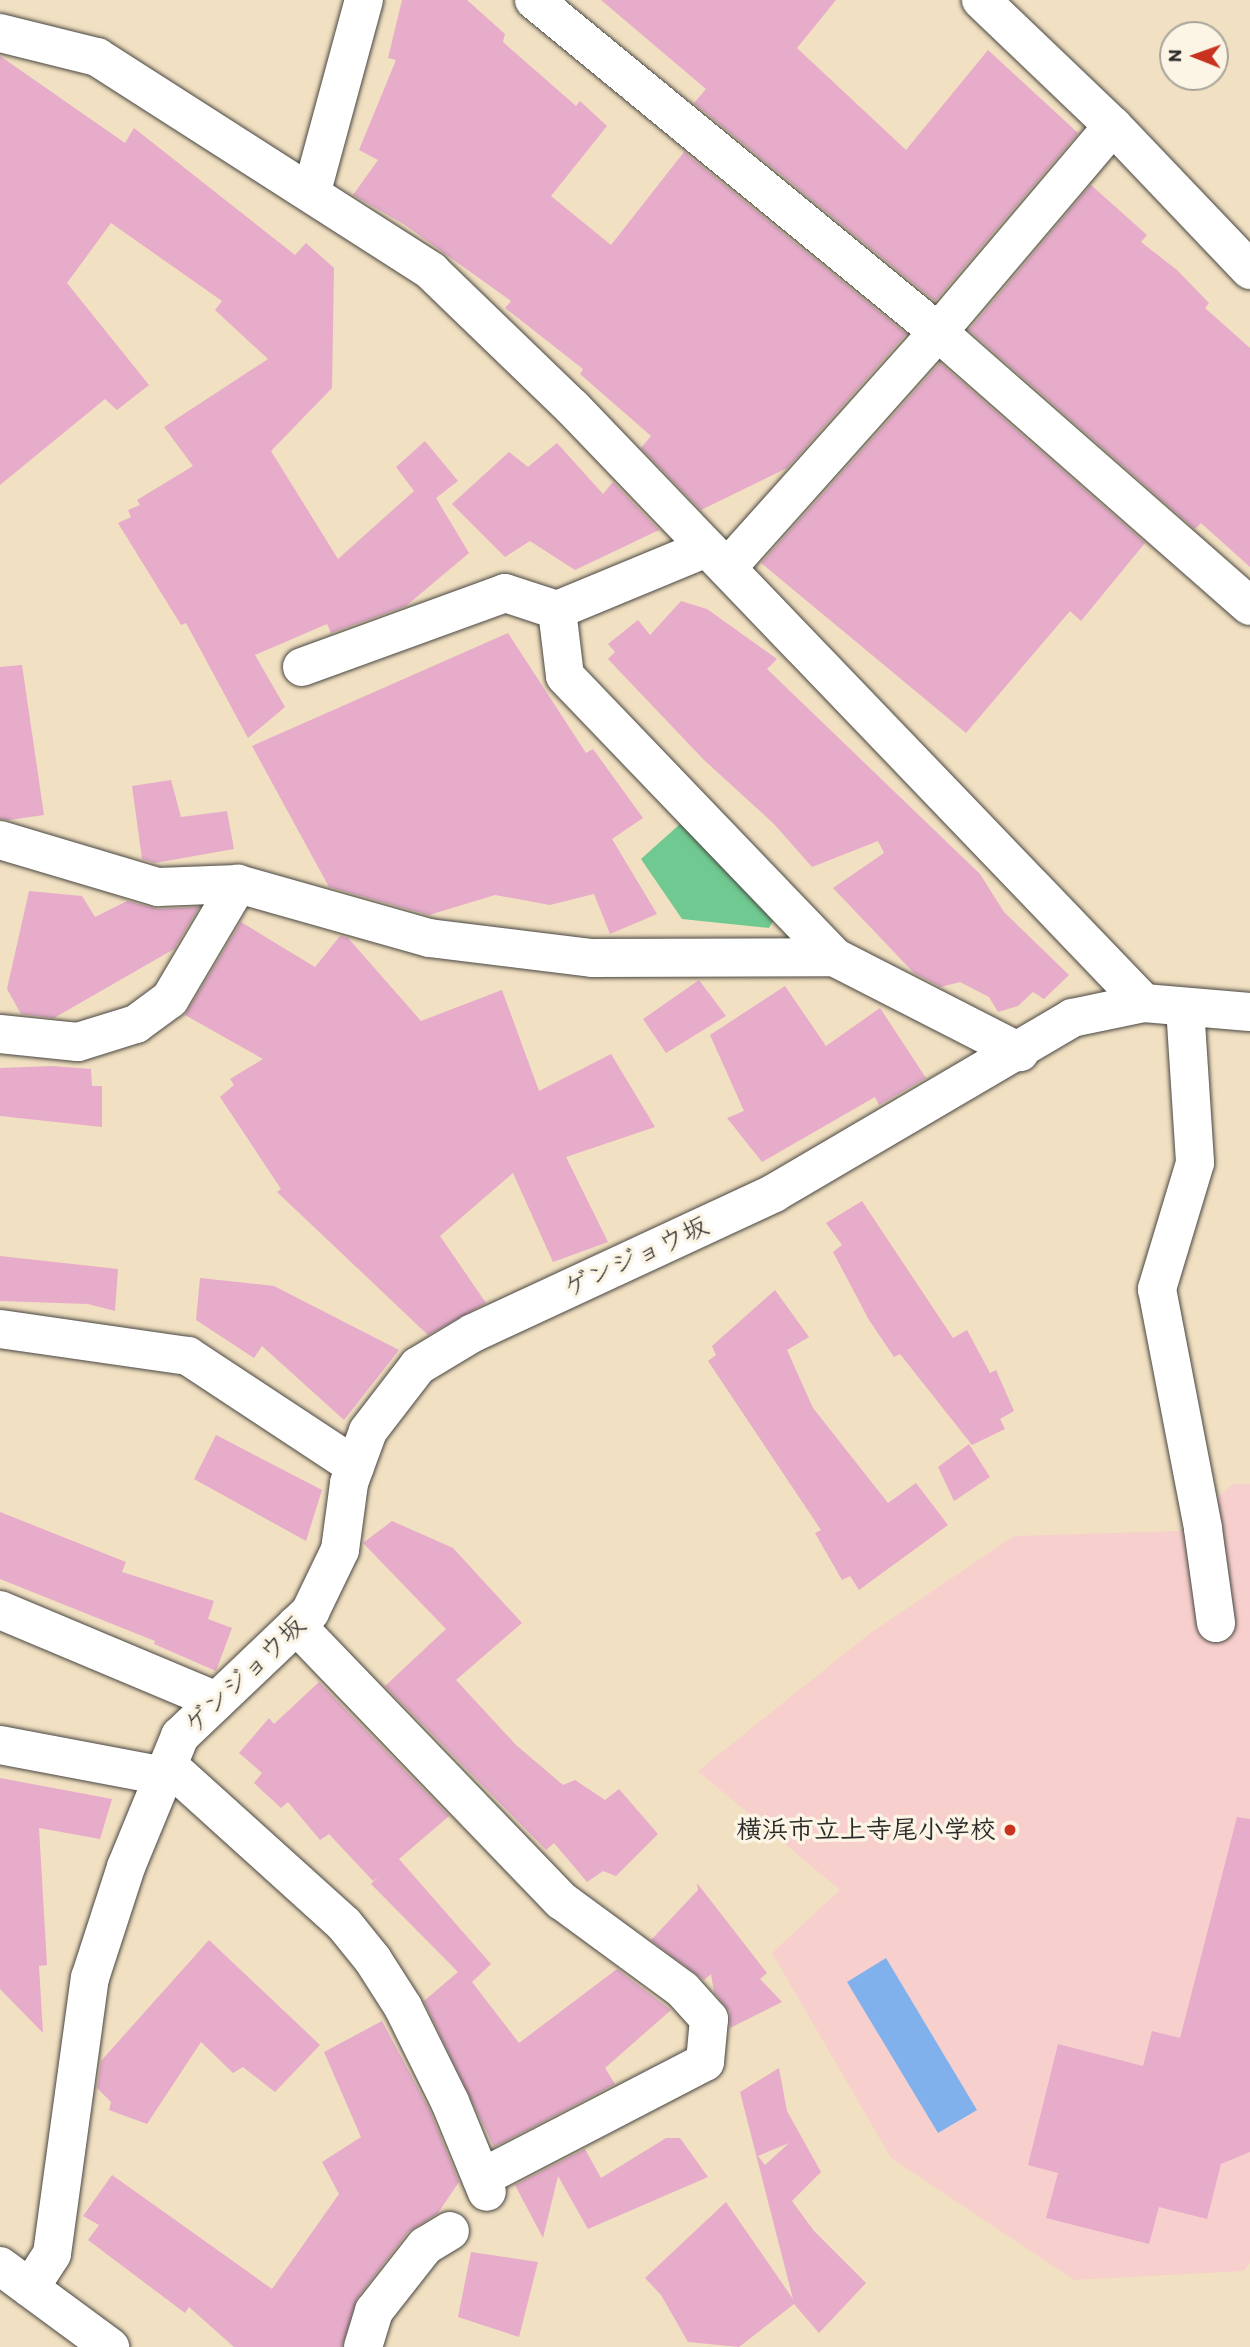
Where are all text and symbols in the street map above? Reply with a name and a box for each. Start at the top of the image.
north arrow [1159,21,1229,91]
text: N [1163,49,1186,62]
street label: ゲンジョウ坂 [559,1210,713,1304]
street label: ゲンジョウ坂 [178,1610,312,1740]
place label: 横浜市立上寺尾小学校 [736,1814,996,1846]
marker: 横浜市立上寺尾小学校 [1002,1822,1018,1838]

